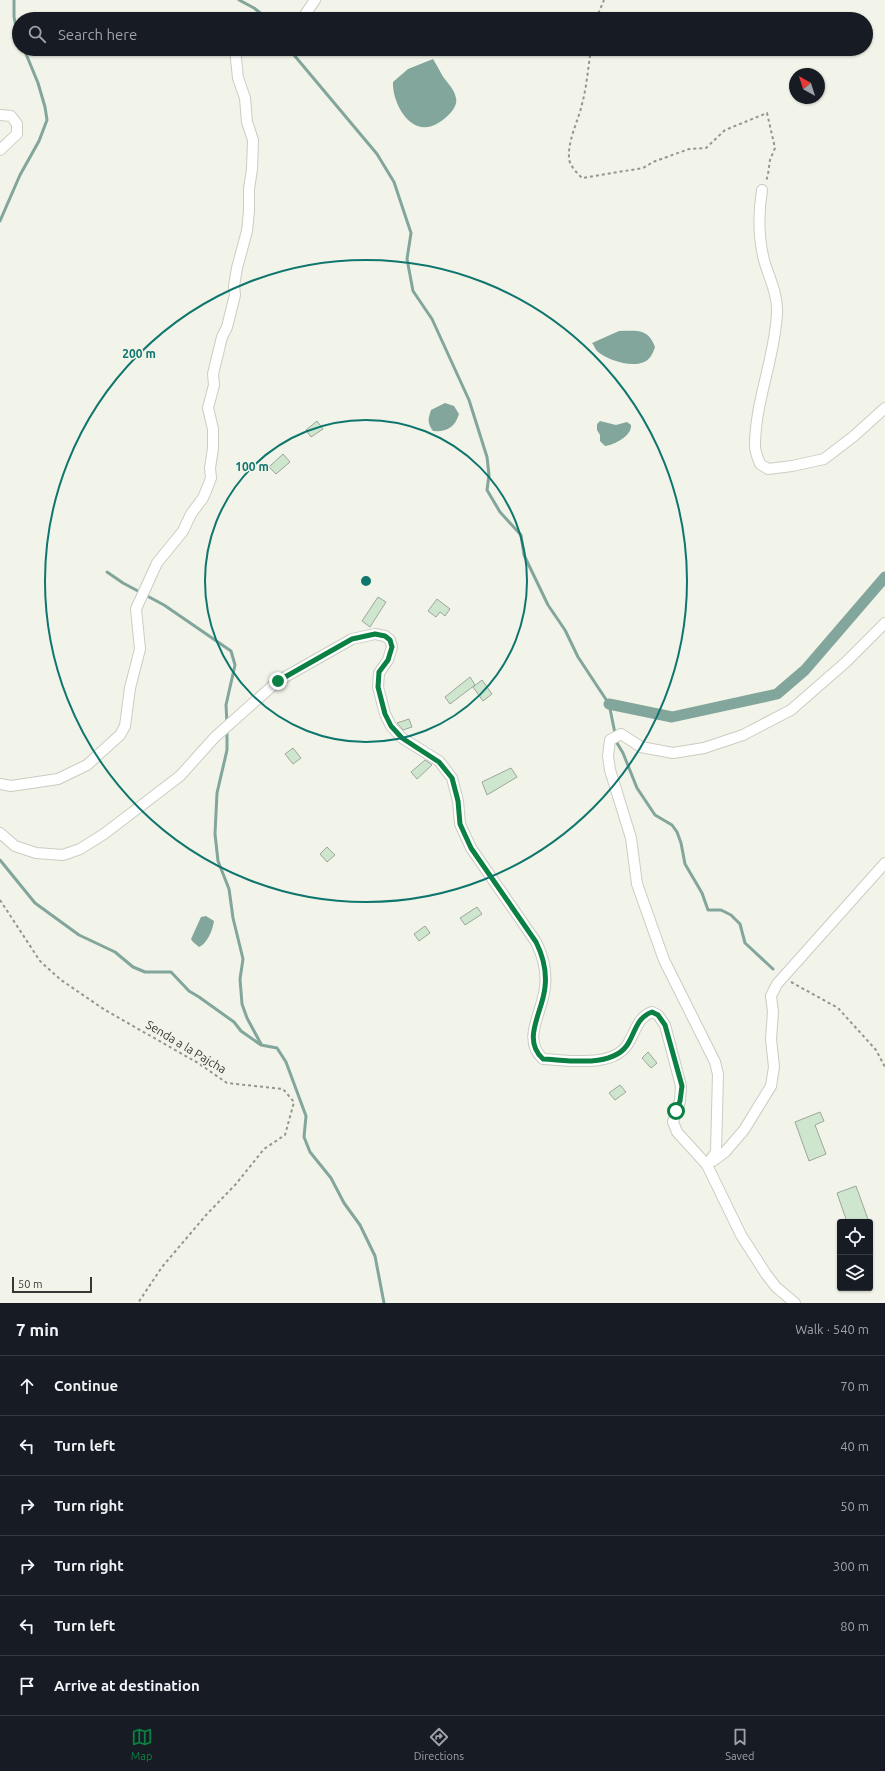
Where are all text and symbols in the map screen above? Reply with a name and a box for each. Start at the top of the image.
search box [12,12,873,56]
icon: search [26,23,48,45]
text: Search here [58,26,137,43]
north arrow [789,68,825,104]
text: 200 m [122,347,156,360]
text: 100 m [235,460,269,473]
centre of rings [359,574,373,588]
route end [269,672,287,690]
street label: Senda a la Pajcha [144,1017,229,1076]
route start [667,1102,685,1120]
map controls [837,1219,873,1291]
button: locate [837,1219,873,1255]
button: layers [837,1255,873,1291]
scale bar [12,1275,92,1294]
text: 50 m [18,1278,42,1290]
text: 7 min [16,1320,59,1339]
text: Walk · 540 m [795,1322,869,1336]
icon: ahead [16,1375,38,1397]
text: Continue [54,1377,118,1394]
text: 70 m [840,1379,869,1393]
icon: left [16,1435,38,1457]
text: Turn left [54,1437,115,1454]
text: 40 m [840,1439,869,1453]
icon: right [16,1495,38,1517]
text: Turn right [54,1497,124,1514]
text: 50 m [840,1499,869,1513]
icon: right [16,1555,38,1577]
text: Turn right [54,1557,124,1574]
text: 300 m [833,1559,869,1573]
icon: left [16,1615,38,1637]
text: Turn left [54,1617,115,1634]
text: 80 m [840,1619,869,1633]
icon: arrive [16,1675,38,1697]
text: Arrive at destination [54,1677,200,1694]
tab: Map [131,1726,153,1762]
tab: Directions [414,1726,464,1762]
tab: Saved [725,1726,754,1762]

